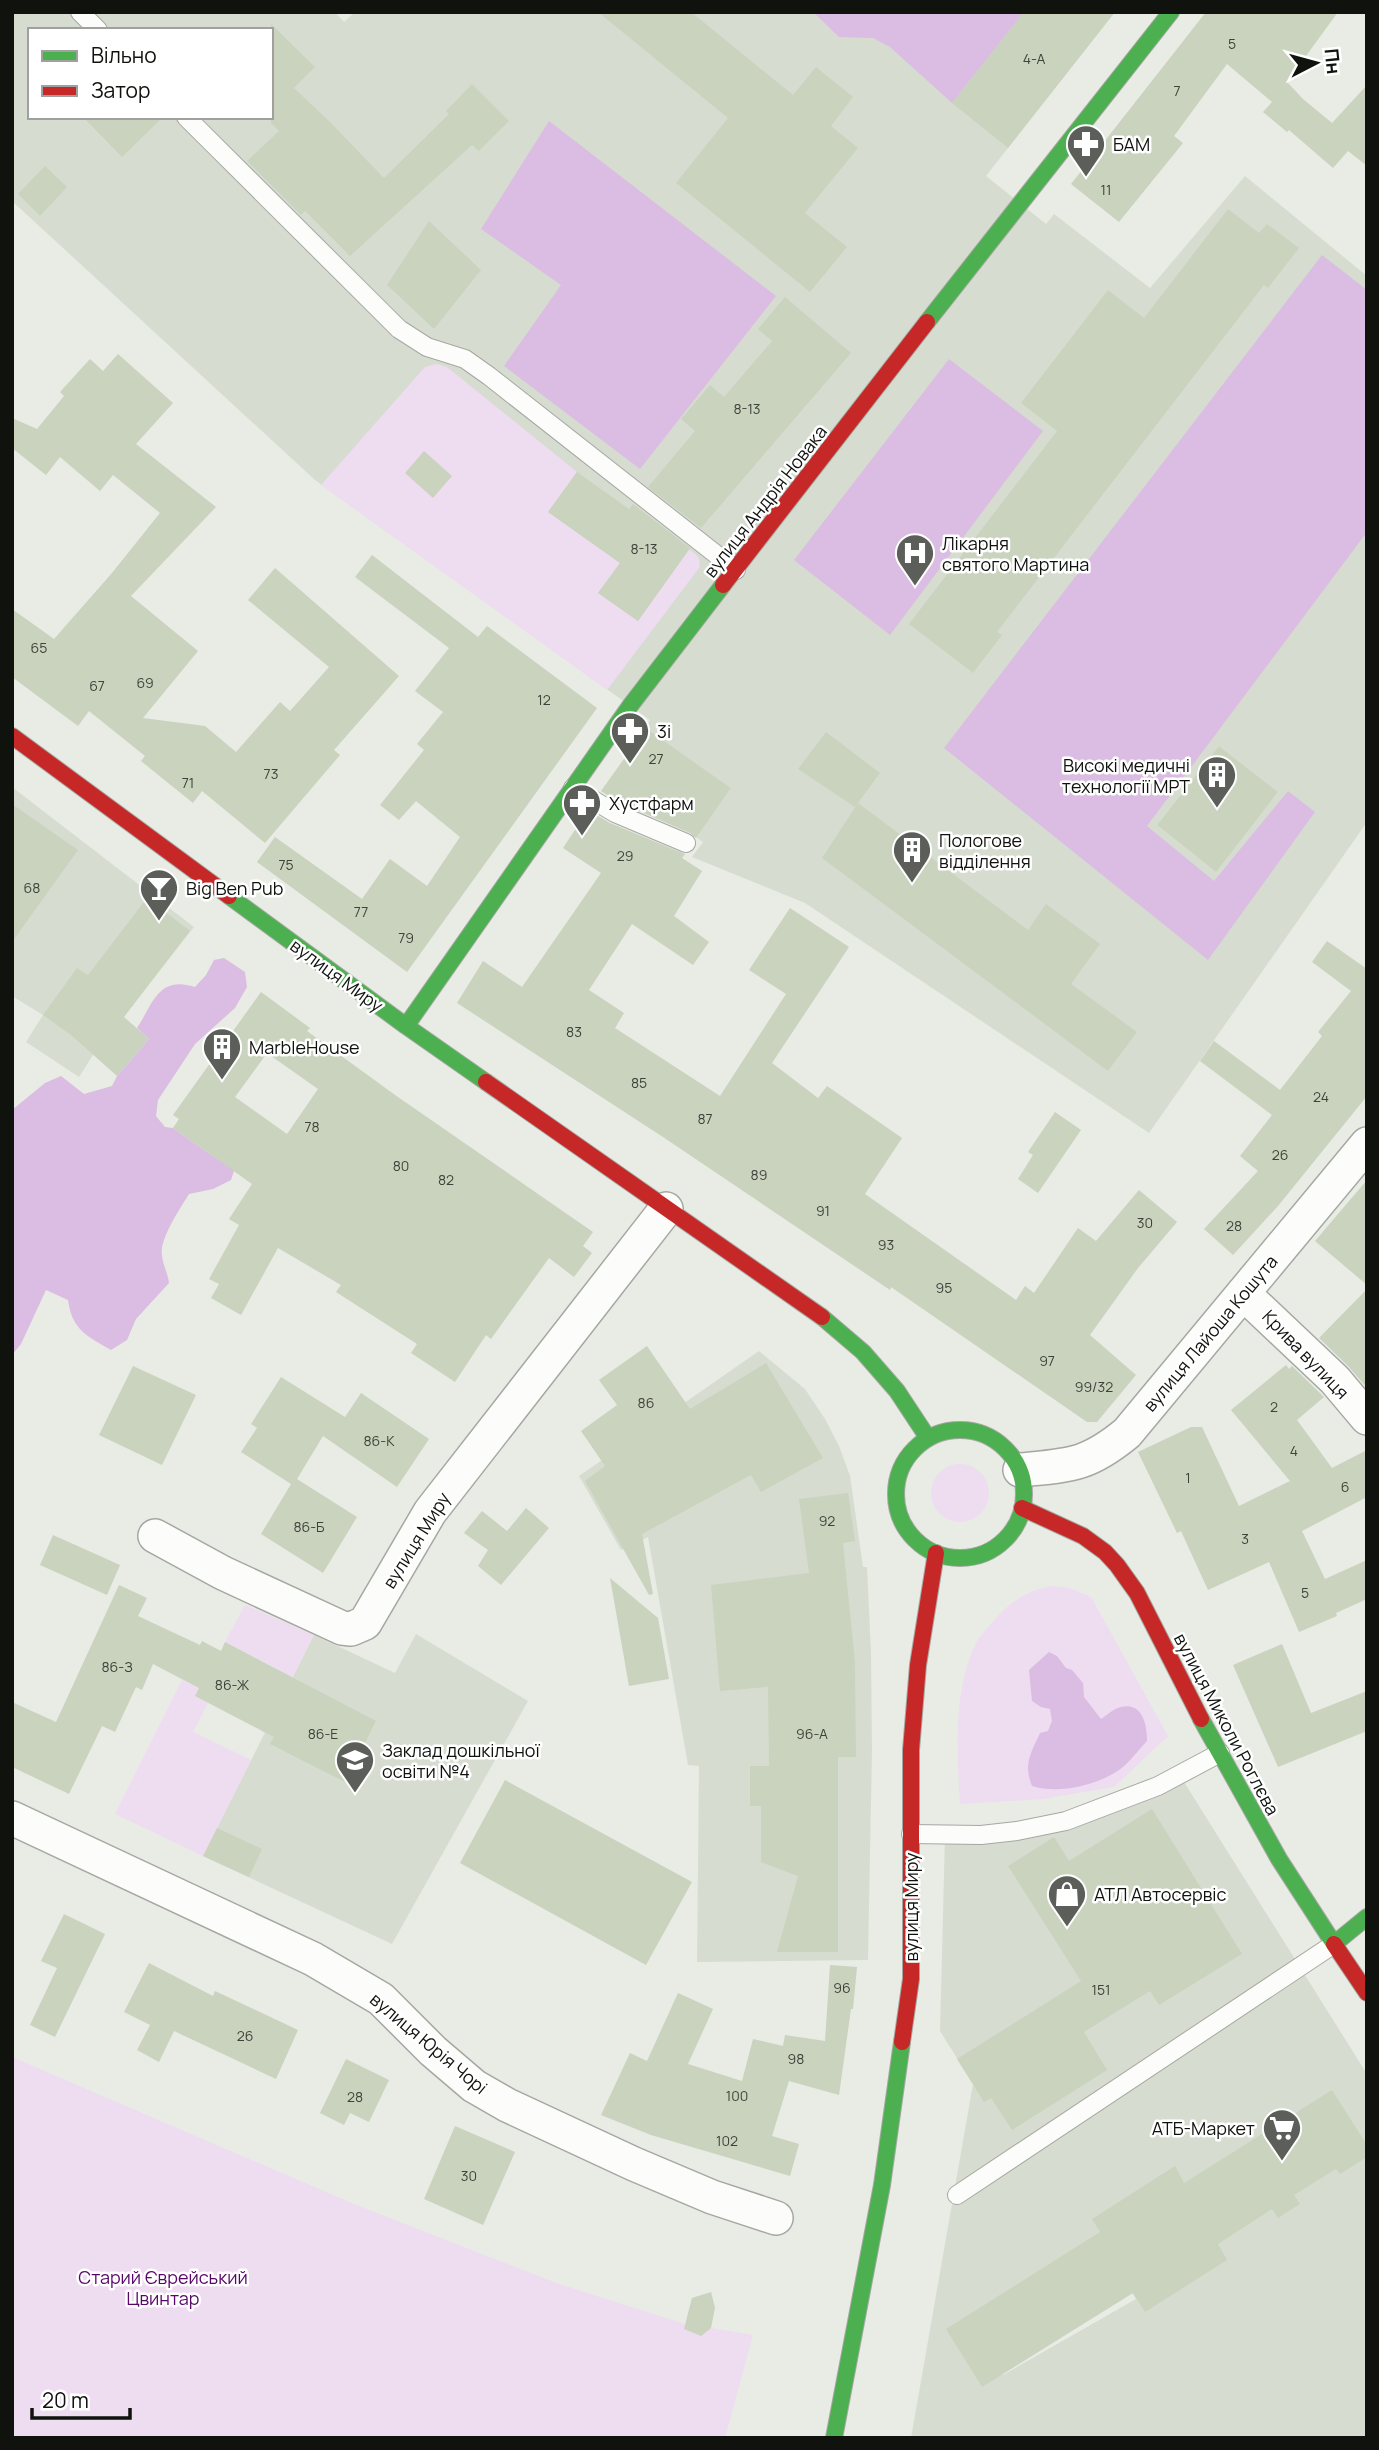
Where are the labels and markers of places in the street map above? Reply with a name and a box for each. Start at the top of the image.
pharmacy icon: БАМ [1065,123,1107,178]
place label: БАМ [1113,132,1150,156]
place label: Лікарня святого Мартина [942,531,1089,576]
hospital icon: Лікарня святого Мартина [894,532,936,587]
pharmacy icon: 3і [609,710,651,765]
place label: 3і [657,719,671,743]
place label: Високі медичні технології МРТ [1062,753,1190,798]
building icon: Високі медичні технології МРТ [1196,754,1238,809]
pharmacy icon: Хустфарм [561,782,603,837]
place label: Хустфарм [609,791,694,815]
place label: Пологове відділення [939,828,1031,873]
building icon: Пологове відділення [891,829,933,884]
bar icon: Big Ben Pub [138,867,180,922]
place label: Big Ben Pub [186,876,283,900]
building icon: MarbleHouse [201,1026,243,1081]
place label: MarbleHouse [249,1035,360,1059]
place label: Заклад дошкільної освіти №4 [382,1738,540,1783]
school or university icon: Заклад дошкільної освіти №4 [334,1739,376,1794]
shop icon: АТЛ Автосервіс [1046,1873,1088,1928]
place label: АТЛ Автосервіс [1094,1882,1226,1906]
supermarket icon: АТБ-Маркет [1261,2107,1303,2162]
place label: АТБ-Маркет [1152,2116,1255,2140]

